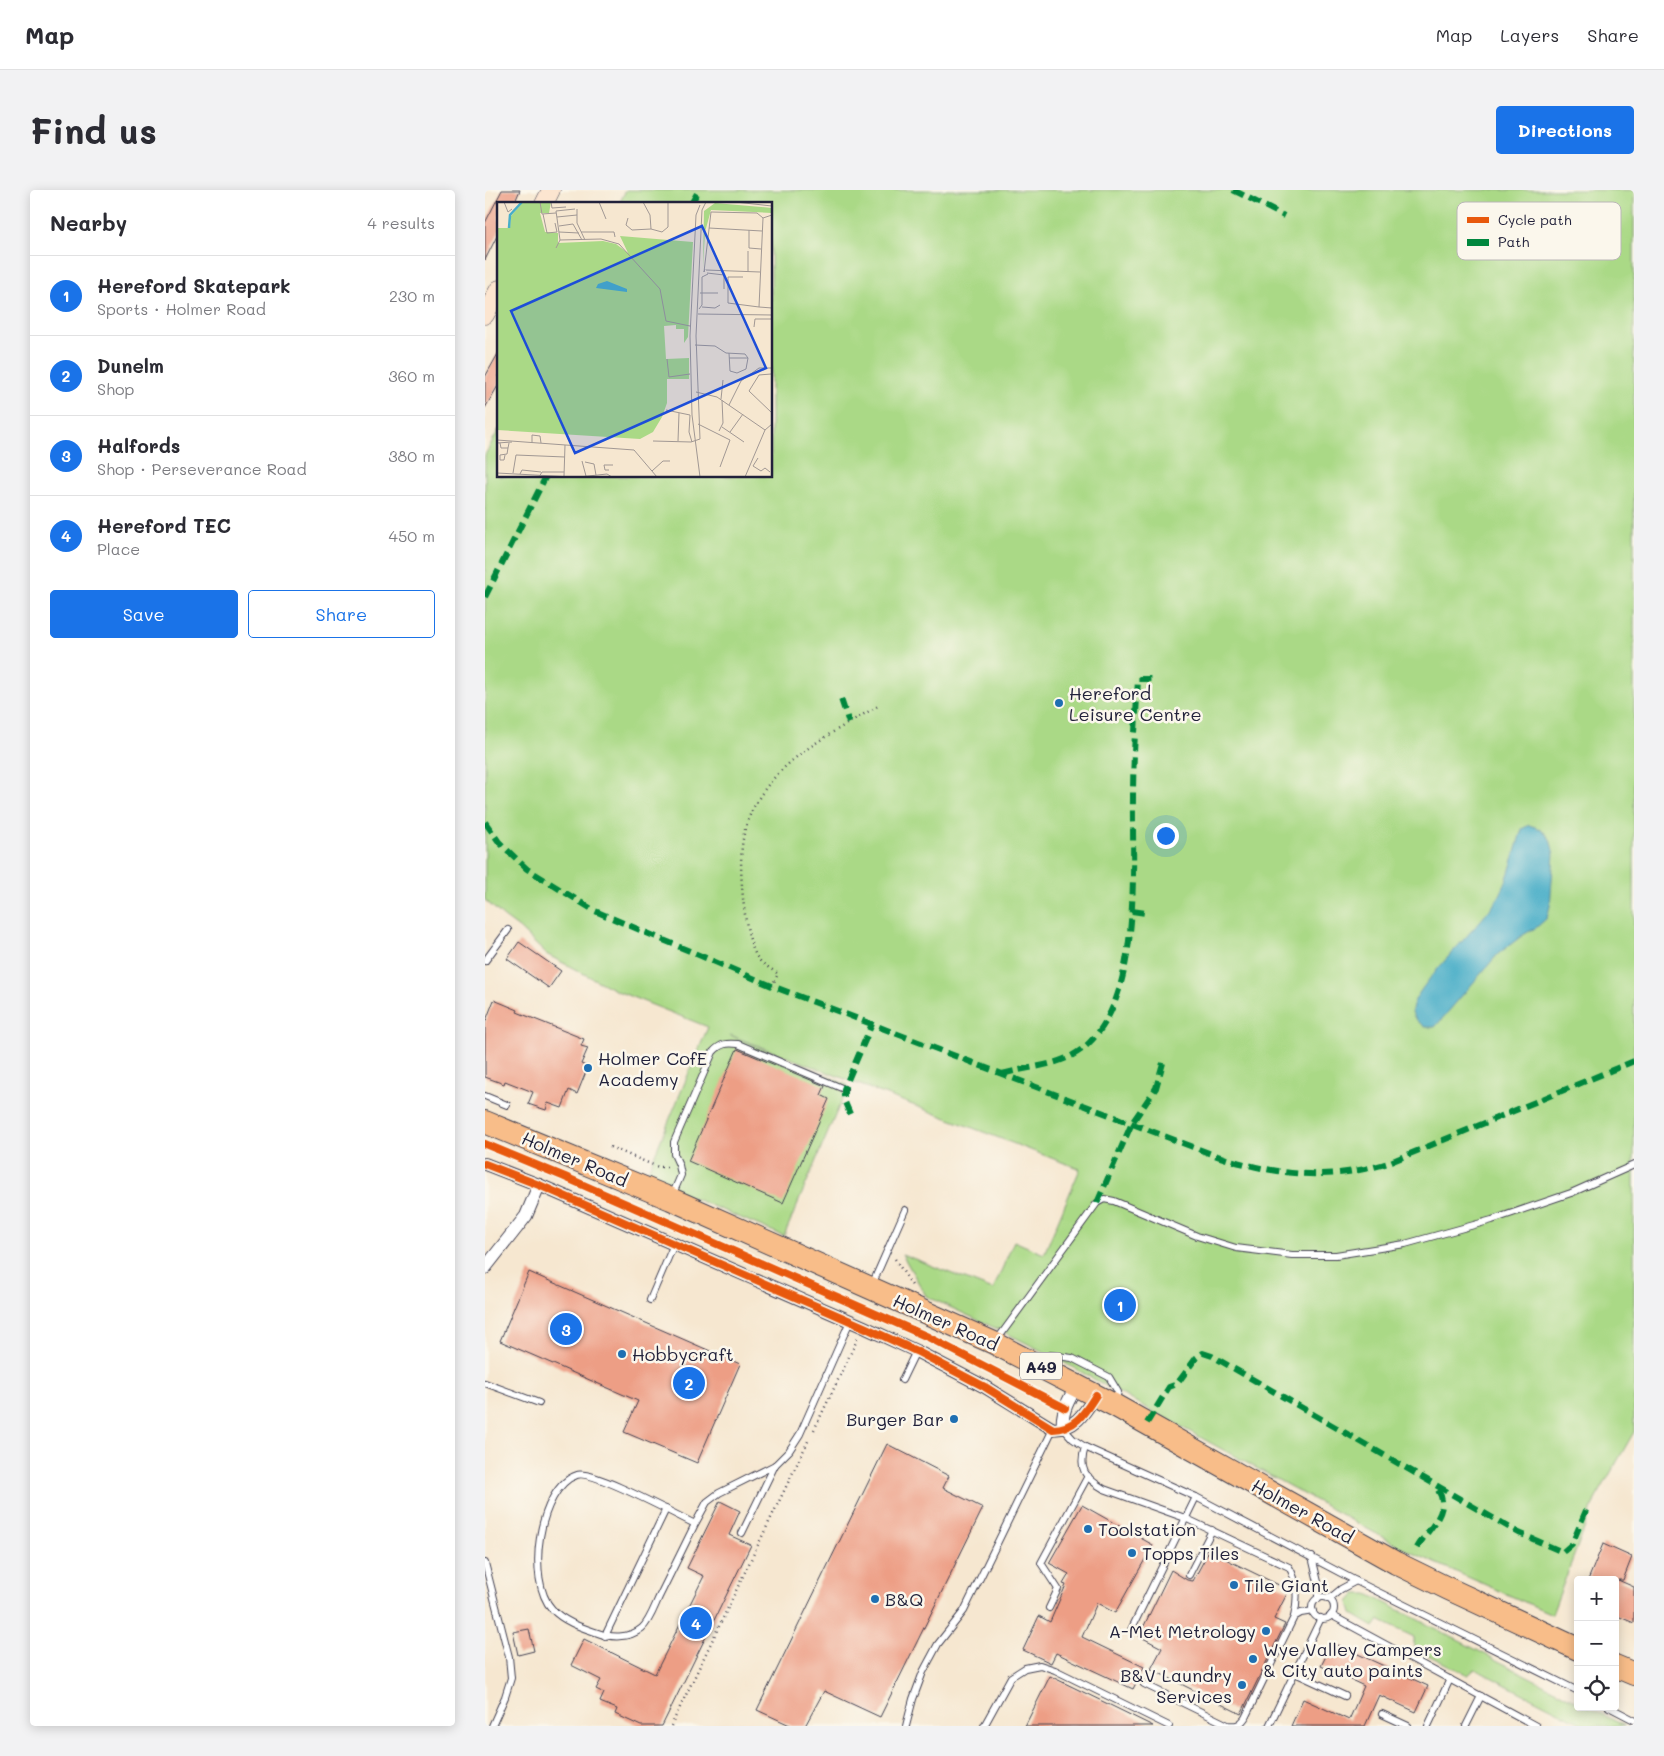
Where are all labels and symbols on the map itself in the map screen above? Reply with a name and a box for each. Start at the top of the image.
inset map [497,202,773,478]
legend [1457,202,1621,260]
text: Cycle path [1498,210,1572,229]
text: Path [1498,232,1529,251]
place label: Hereford Leisure Centre [1069,681,1202,726]
marker: Hereford Leisure Centre [1053,697,1065,709]
your location [1153,823,1179,849]
place label: Holmer CofE Academy [598,1046,707,1091]
marker: Holmer CofE Academy [582,1062,594,1074]
street label: Holmer Road [518,1126,632,1192]
pin: 1 [1104,1286,1136,1324]
street label: Holmer Road [889,1288,1003,1356]
pin: 3 [550,1310,582,1348]
place label: Hobbycraft [632,1342,734,1366]
marker: Hobbycraft [616,1348,628,1360]
road number: A49 [1020,1352,1062,1380]
pin: 2 [673,1364,705,1402]
place label: Burger Bar [846,1407,944,1431]
marker: Burger Bar [948,1413,960,1425]
street label: Holmer Road [1248,1473,1358,1549]
place label: Toolstation [1098,1517,1196,1541]
marker: Toolstation [1082,1523,1094,1535]
place label: Topps Tiles [1142,1541,1239,1565]
marker: Topps Tiles [1126,1547,1138,1559]
place label: Tile Giant [1244,1573,1329,1597]
marker: Tile Giant [1228,1579,1240,1591]
place label: B&Q [885,1587,923,1611]
marker: B&Q [869,1593,881,1605]
pin: 4 [680,1604,712,1642]
place label: A-Met Metrology [1109,1619,1256,1643]
marker: A-Met Metrology [1260,1625,1272,1637]
place label: Wye Valley Campers & City auto paints [1263,1637,1442,1682]
marker: Wye Valley Campers & City auto paints [1247,1653,1259,1665]
place label: B&V Laundry Services [1120,1663,1232,1708]
marker: B&V Laundry Services [1236,1679,1248,1691]

